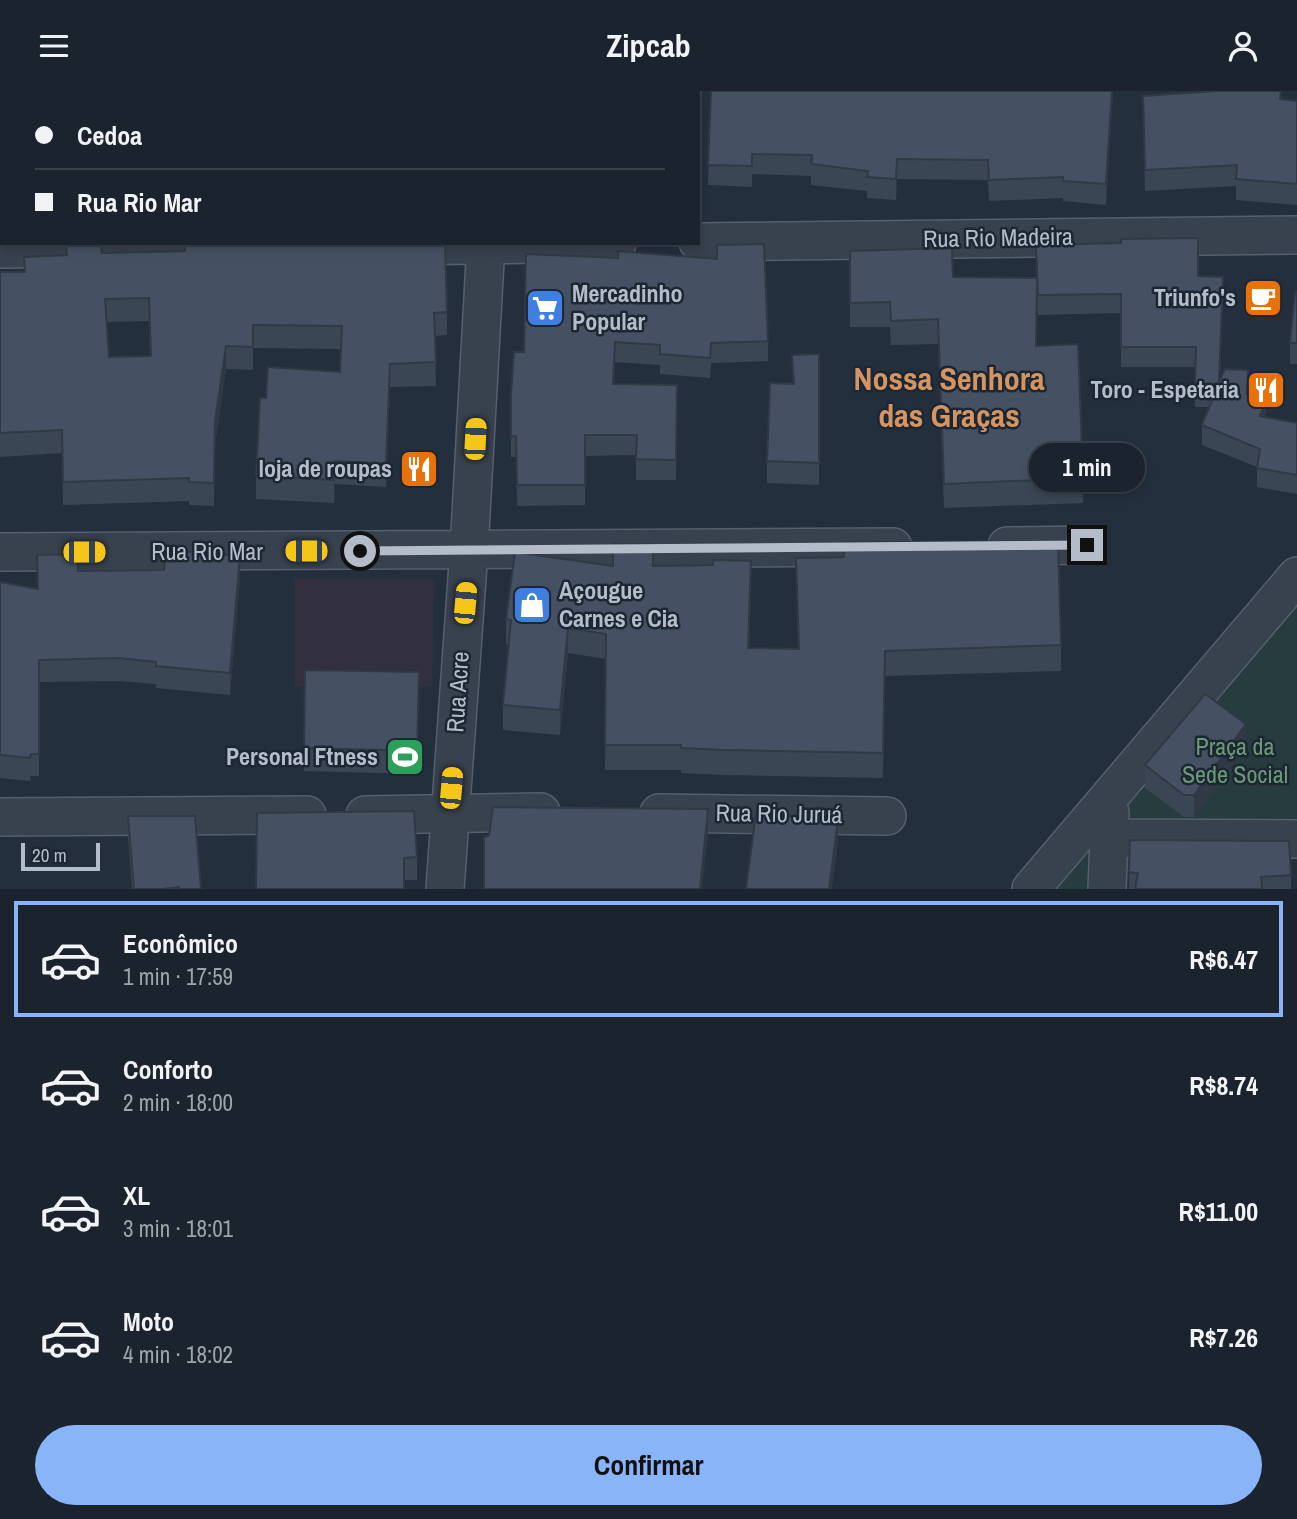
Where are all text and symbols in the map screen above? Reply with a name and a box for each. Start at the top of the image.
text: Zipcab [606,24,691,67]
icon: menu [35,27,73,65]
icon: person [1224,27,1262,65]
text: Cedoa [77,118,142,153]
text: Rua Rio Mar [77,185,201,220]
street label: Rua Rio Madeira [923,220,1073,254]
place label: Mercadinho Popular [572,277,682,337]
cafe icon: Triunfo's [1242,277,1284,319]
place label: Triunfo's [1154,281,1236,313]
supermarket icon: Mercadinho Popular [524,287,566,329]
district label: Nossa Senhora das Graças [853,357,1045,437]
restaurant icon: Toro - Espetaria [1245,369,1287,411]
place label: Toro - Espetaria [1091,373,1239,405]
car [464,417,487,461]
callout: 1 min [1029,443,1145,493]
restaurant icon: loja de roupas [398,448,440,490]
place label: loja de roupas [259,452,392,484]
text: 1 min [1062,452,1112,483]
route end [1071,529,1103,561]
street label: Rua Rio Mar [151,535,263,567]
route start [344,535,376,567]
car [286,541,328,562]
car [64,542,106,563]
place label: Açougue Carnes e Cia [559,574,678,634]
car [453,581,478,625]
shop icon: Açougue Carnes e Cia [511,584,553,626]
street label: Rua Acre [438,650,476,733]
park label: Praça da Sede Social [1182,730,1288,790]
sports icon: Personal Ftness [384,736,426,778]
place label: Personal Ftness [226,740,378,772]
car [439,766,464,810]
street label: Rua Rio Juruá [715,796,843,830]
scale bar [21,840,100,872]
text: 20 m [32,842,67,868]
text: Econômico [123,926,238,961]
icon: car [39,928,102,991]
text: R$6.47 [1189,942,1258,977]
text: 1 min · 17:59 [123,961,233,992]
text: Conforto [123,1052,213,1087]
icon: car [39,1054,102,1117]
text: R$8.74 [1189,1068,1258,1103]
text: 2 min · 18:00 [123,1087,233,1118]
text: XL [123,1178,150,1213]
icon: car [39,1180,102,1243]
text: R$11.00 [1179,1194,1258,1229]
text: 3 min · 18:01 [123,1213,233,1244]
text: Moto [123,1304,174,1339]
icon: car [39,1306,102,1369]
text: R$7.26 [1189,1320,1258,1355]
text: 4 min · 18:02 [123,1339,233,1370]
button: Confirmar [35,1425,1262,1505]

